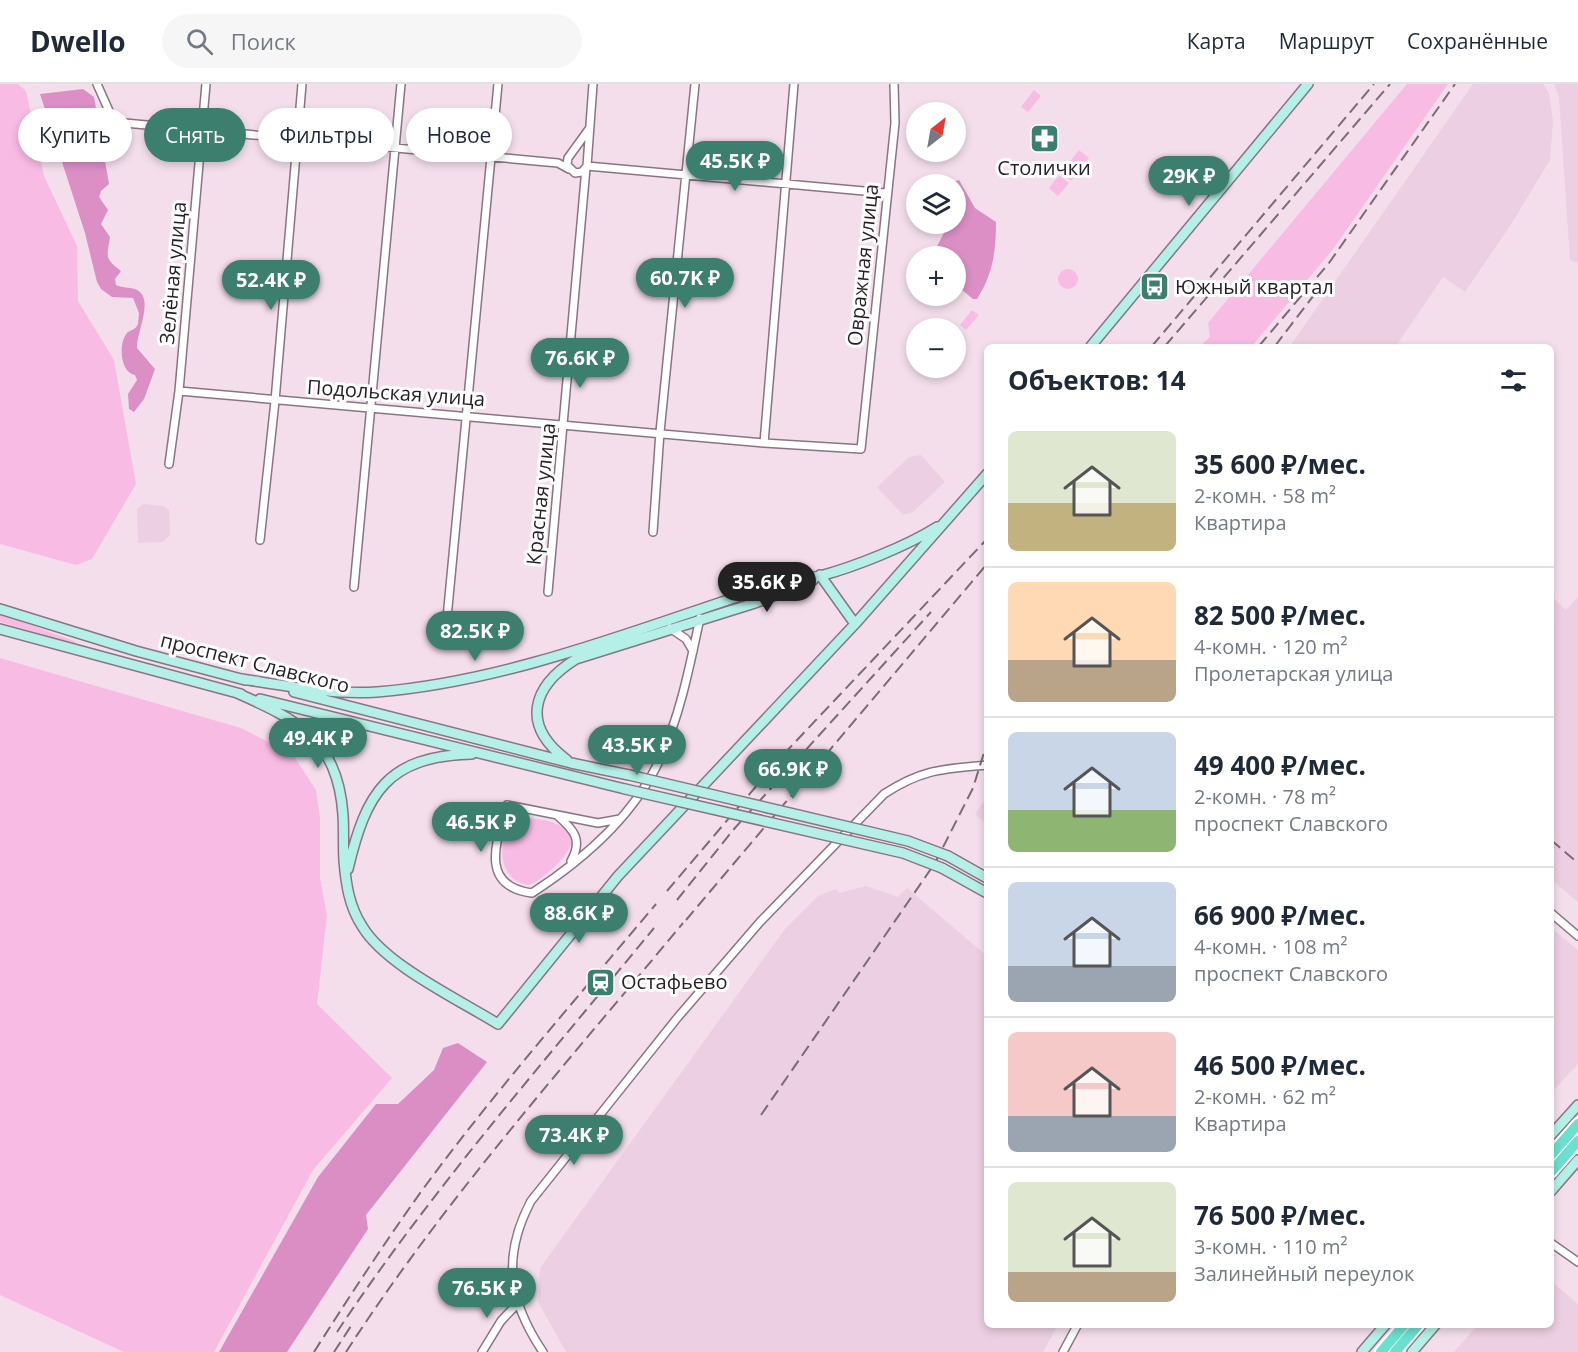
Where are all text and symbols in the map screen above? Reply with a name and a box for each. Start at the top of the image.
search box [162,14,582,68]
text: Dwello [30,22,126,60]
icon: search [183,25,216,58]
text: Поиск [231,26,296,56]
text: Карта [1187,27,1246,55]
text: Маршрут [1279,27,1374,55]
text: Сохранённые [1407,27,1548,55]
north arrow [906,102,966,162]
map controls [906,102,966,378]
chip: Купить [18,108,132,162]
chip: Снять [144,108,246,162]
chip: Фильтры [258,108,394,162]
chip: Новое [406,108,512,162]
pharmacy icon: Столички [1028,122,1060,154]
pin: 45.5K ₽ [680,141,790,192]
text: 45.5K ₽ [700,147,770,174]
place label: Столички [997,154,1091,181]
pin: 29K ₽ [1147,156,1231,207]
text: 29K ₽ [1163,162,1216,189]
button: layers [906,174,966,234]
street label: Овражная улица [841,183,884,347]
street label: Зелёная улица [153,200,192,346]
button: + [906,246,966,306]
pin: 60.7K ₽ [630,258,740,309]
pin: 52.4K ₽ [216,260,326,311]
text: 60.7K ₽ [650,264,720,291]
text: 52.4K ₽ [236,266,306,293]
bus stop icon: Южный квартал [1138,271,1170,303]
place label: Южный квартал [1175,273,1334,300]
button: − [906,318,966,378]
pin: 76.6K ₽ [525,338,635,389]
text: 76.6K ₽ [545,344,615,371]
text: Объектов: 14 [1008,362,1186,398]
icon: filters [1497,364,1530,397]
street label: Подольская улица [306,373,486,412]
street label: Красная улица [520,421,561,566]
text: 35 600 ₽/мес. [1194,446,1366,482]
icon: home [1056,455,1128,527]
text: 2-комн. · 58 m² [1194,482,1336,509]
text: Квартира [1194,509,1287,536]
pin: 35.6K ₽ [712,562,822,613]
text: 35.6K ₽ [732,568,802,595]
text: 82 500 ₽/мес. [1194,597,1366,633]
icon: home [1056,606,1128,678]
pin: 82.5K ₽ [420,611,530,662]
text: 82.5K ₽ [440,617,510,644]
street label: проспект Славского [158,626,353,699]
text: 4-комн. · 120 m² [1194,633,1347,660]
text: Пролетарская улица [1194,660,1393,687]
pin: 49.4K ₽ [263,718,373,769]
text: 49.4K ₽ [283,724,353,751]
pin: 43.5K ₽ [582,725,692,776]
text: 43.5K ₽ [602,731,672,758]
text: 49 400 ₽/мес. [1194,747,1366,783]
pin: 66.9K ₽ [738,749,848,800]
text: 66.9K ₽ [758,755,828,782]
icon: home [1056,756,1128,828]
text: 2-комн. · 78 m² [1194,783,1336,810]
pin: 46.5K ₽ [426,802,536,853]
text: 46.5K ₽ [446,808,516,835]
text: проспект Славского [1194,810,1388,837]
pin: 88.6K ₽ [524,893,634,944]
text: 66 900 ₽/мес. [1194,897,1366,933]
text: 88.6K ₽ [544,899,614,926]
icon: home [1056,906,1128,978]
text: 4-комн. · 108 m² [1194,933,1347,960]
text: проспект Славского [1194,960,1388,987]
station icon: Остафьево [584,966,616,998]
place label: Остафьево [621,968,728,995]
text: 46 500 ₽/мес. [1194,1047,1366,1083]
icon: home [1056,1056,1128,1128]
text: 2-комн. · 62 m² [1194,1083,1336,1110]
text: Квартира [1194,1110,1287,1137]
pin: 73.4K ₽ [519,1115,629,1166]
text: 73.4K ₽ [539,1121,609,1148]
text: 76 500 ₽/мес. [1194,1197,1366,1233]
icon: home [1056,1206,1128,1278]
text: 3-комн. · 110 m² [1194,1233,1347,1260]
text: Залинейный переулок [1194,1260,1414,1287]
pin: 76.5K ₽ [432,1268,542,1319]
text: 76.5K ₽ [452,1274,522,1301]

